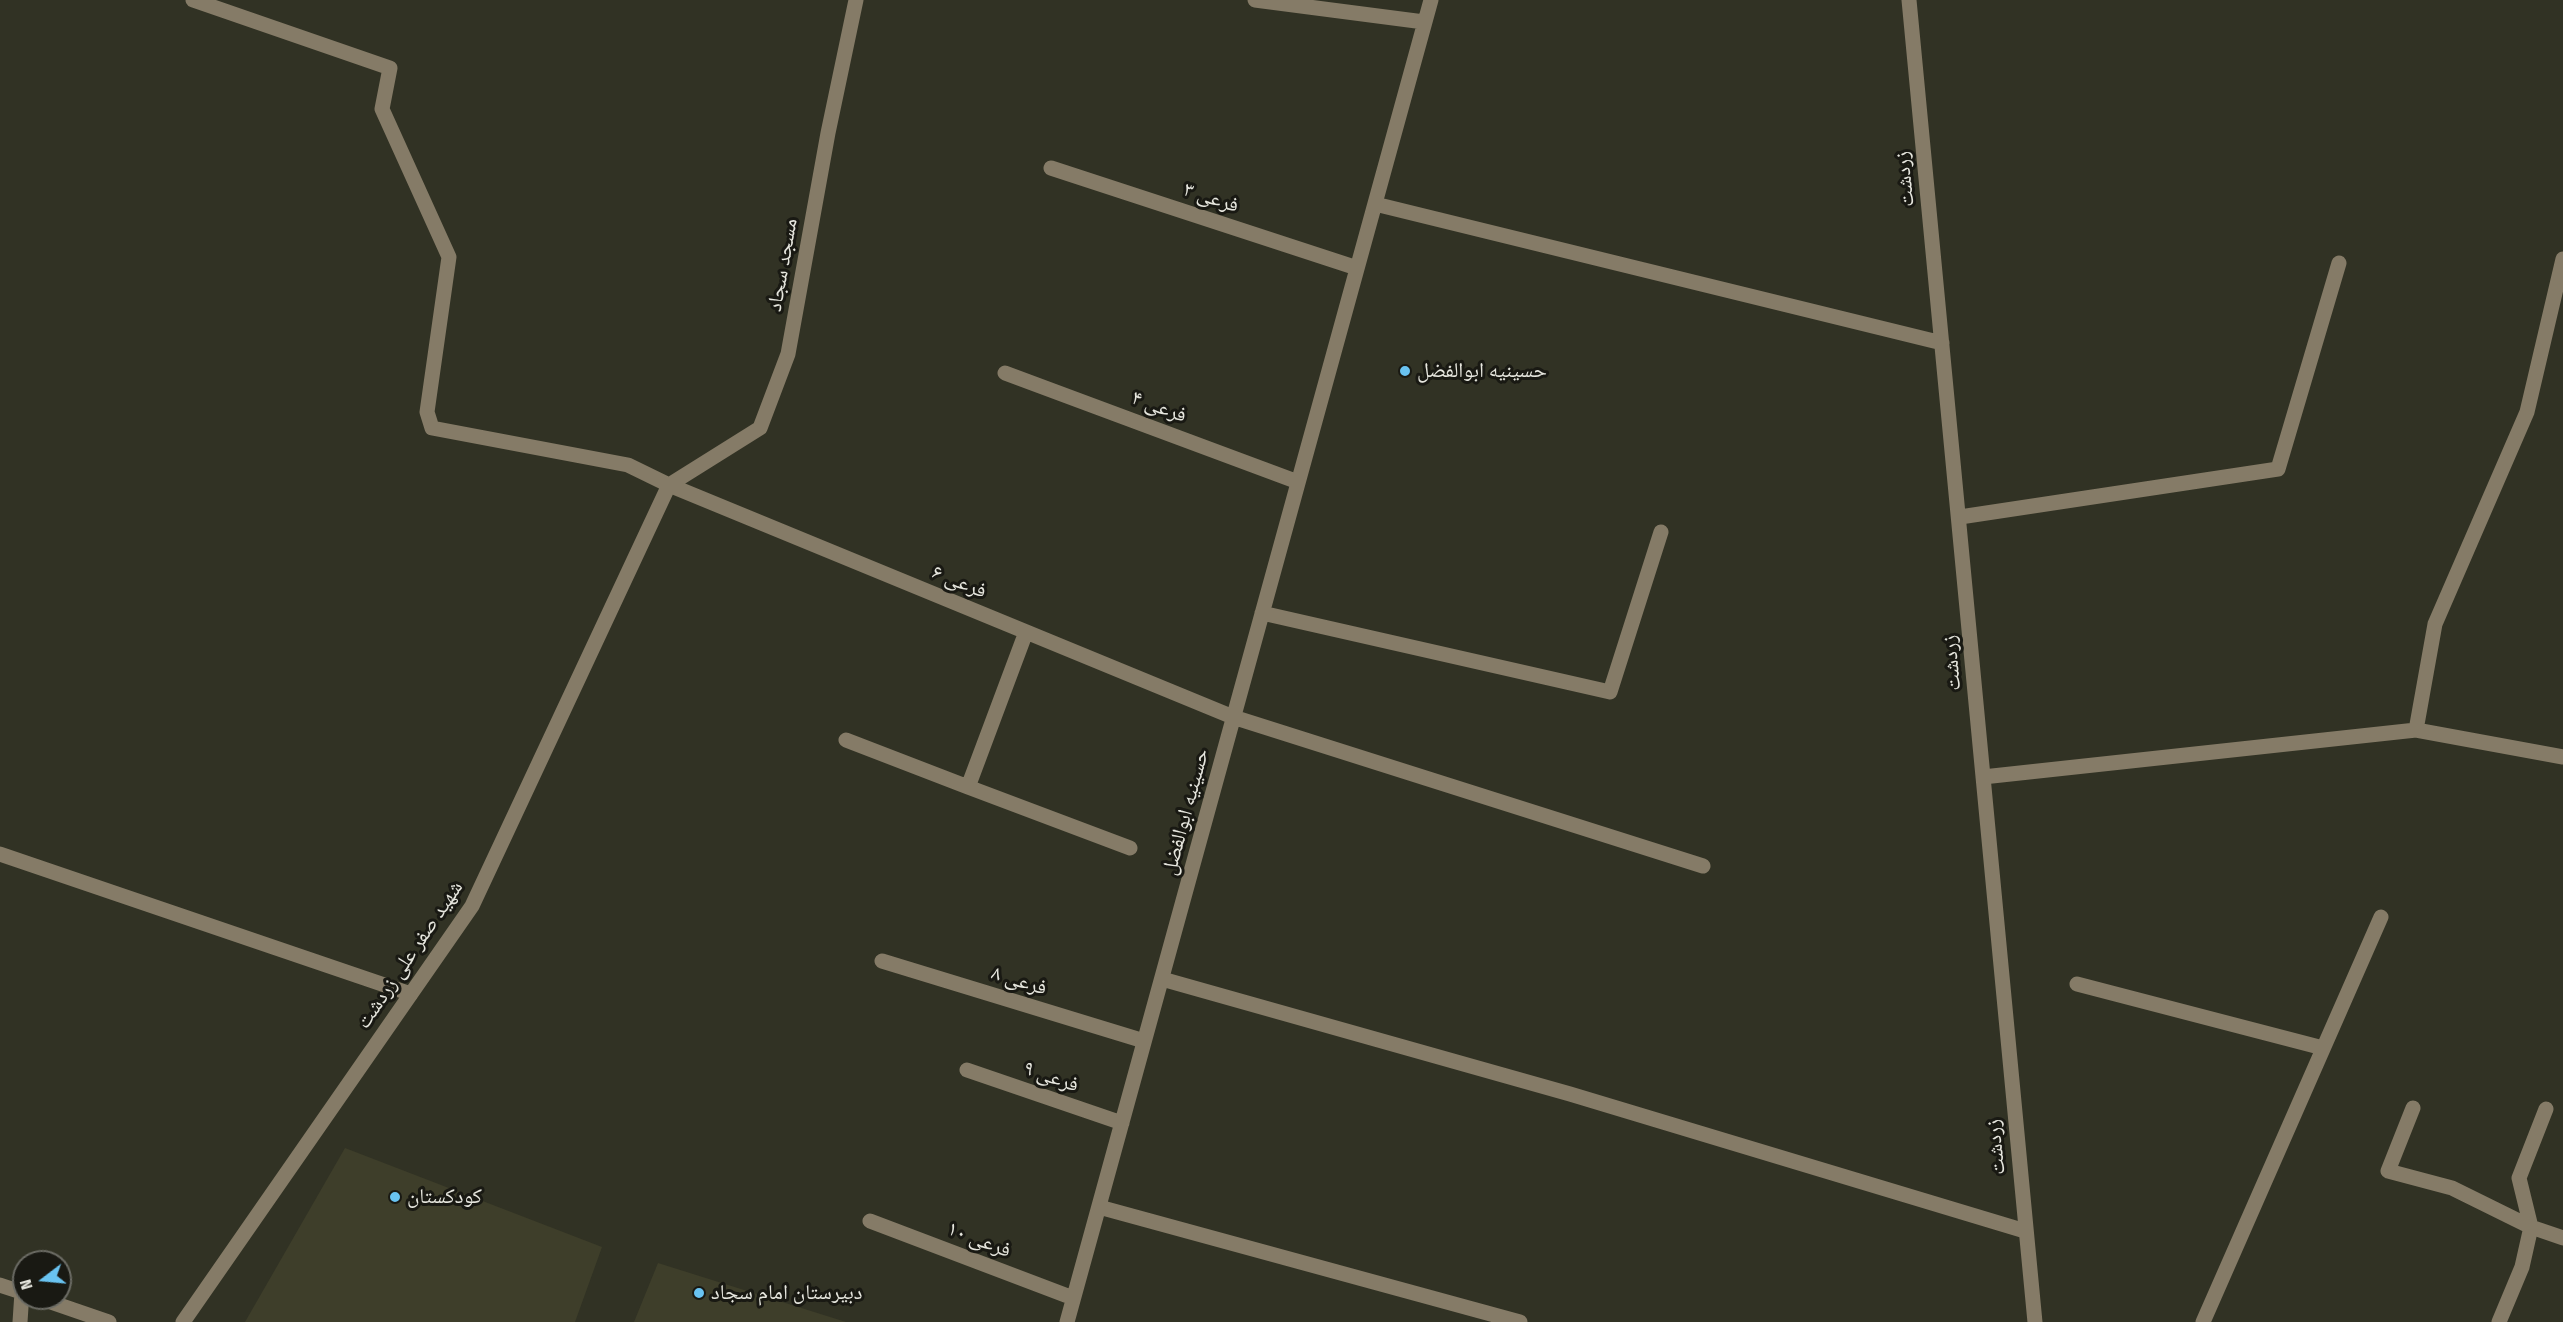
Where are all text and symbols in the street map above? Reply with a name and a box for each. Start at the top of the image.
street label: زردشت [1890,150,1920,208]
street label: فرعی ۳ [1180,177,1242,219]
street label: مسجد سجاد [762,216,804,314]
place label: حسینیه ابوالفضل [1417,358,1547,384]
marker: حسینیه ابوالفضل [1398,364,1412,378]
street label: فرعی ۴ [1128,385,1190,429]
street label: فرعی ۶ [928,560,990,604]
street label: زردشت [1937,634,1967,692]
street label: حسینیه ابوالفضل [1157,746,1215,878]
street label: شهید صفر علی زردشت [351,876,469,1034]
street label: فرعی ۸ [988,961,1050,1001]
street label: فرعی ۹ [1020,1056,1082,1098]
street label: زردشت [1981,1118,2011,1176]
place label: کودکستان [407,1184,482,1210]
marker: کودکستان [388,1190,402,1204]
street label: فرعی ۱۰ [944,1216,1014,1264]
north arrow [12,1250,72,1310]
text: N [16,1277,37,1292]
place label: دبیرستان امام سجاد [711,1280,862,1306]
marker: دبیرستان امام سجاد [692,1286,706,1300]

